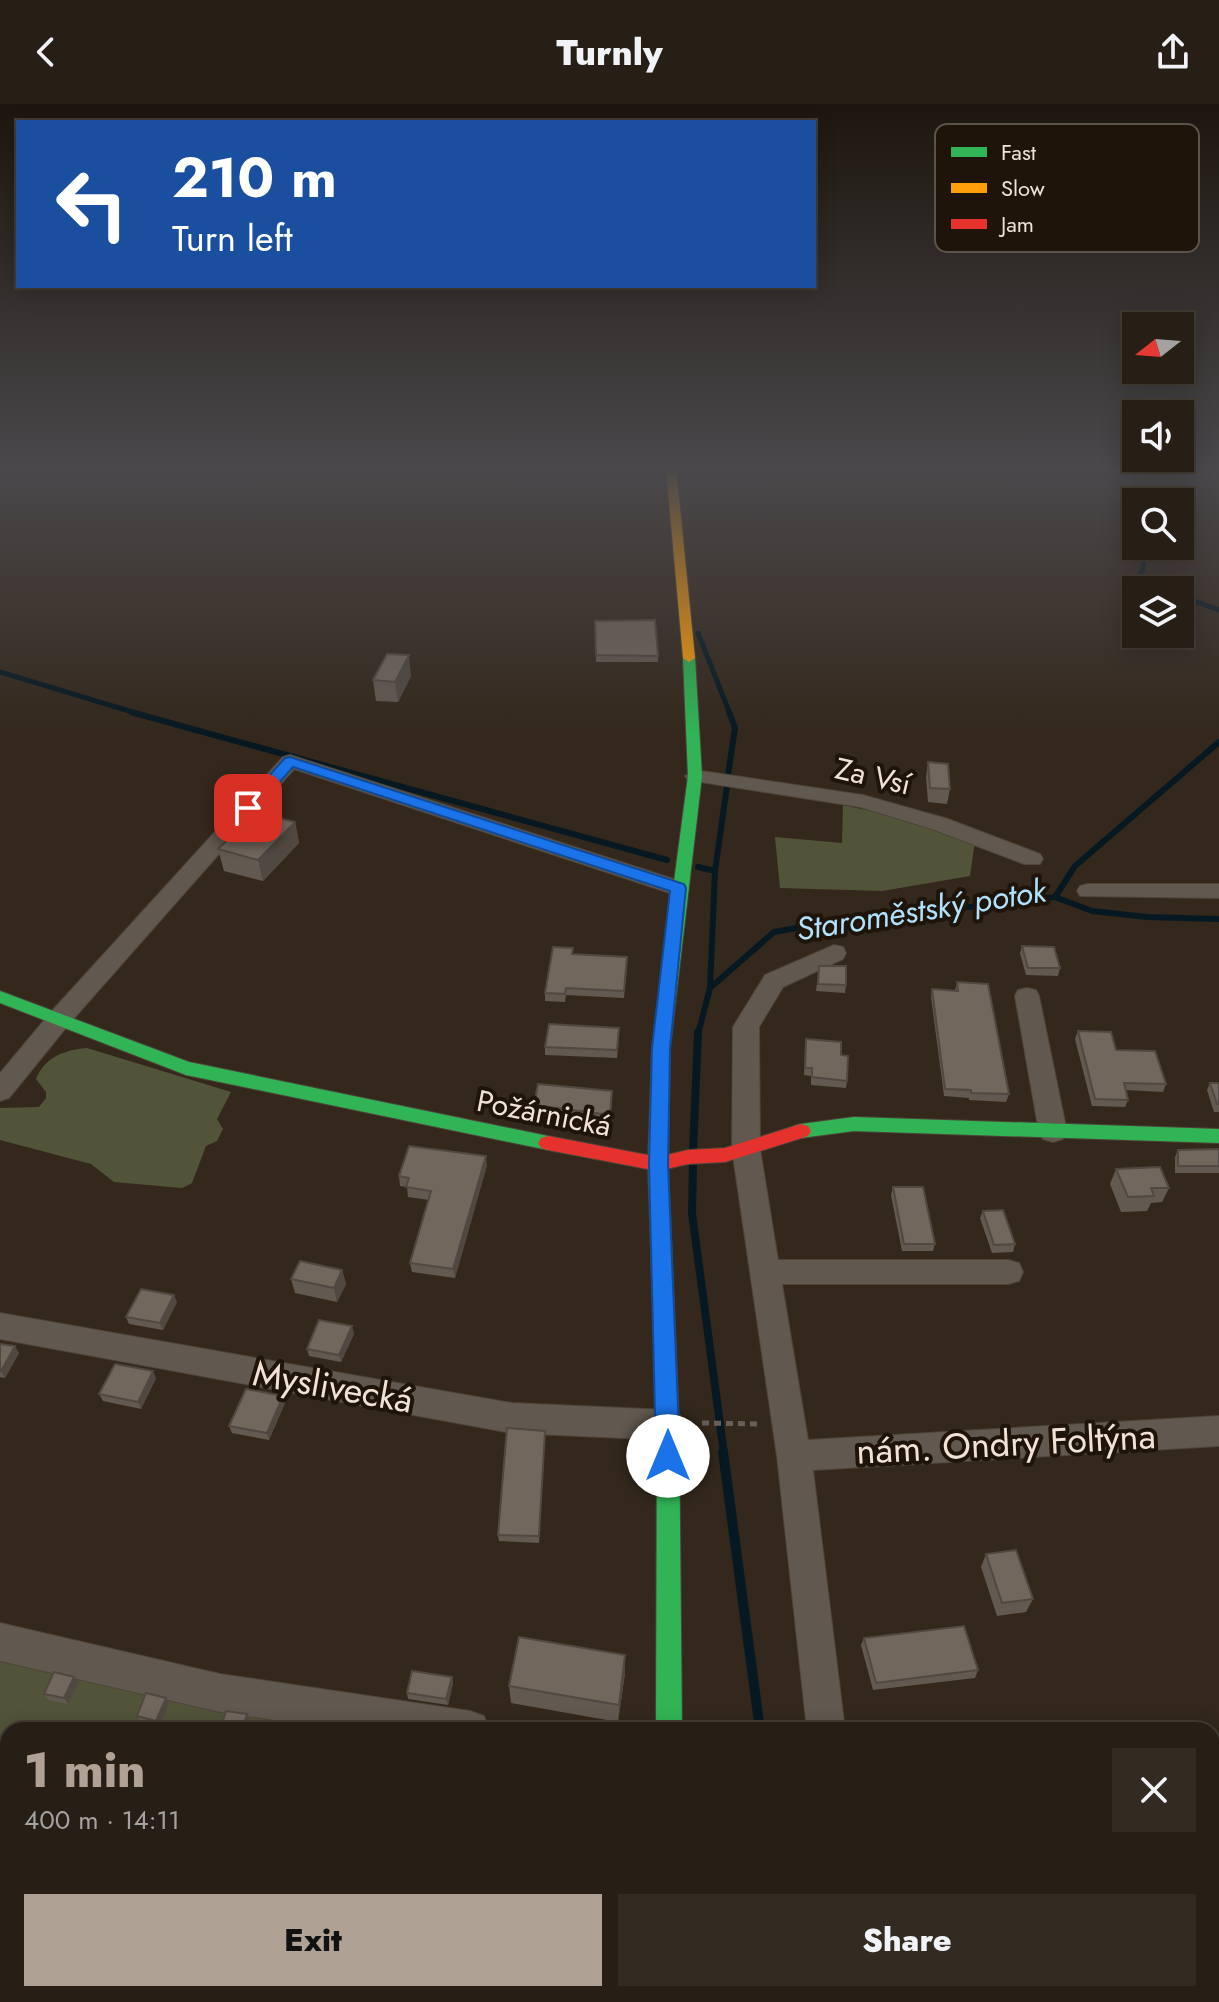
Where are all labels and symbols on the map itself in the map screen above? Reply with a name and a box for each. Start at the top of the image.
legend [935,124,1199,252]
text: Fast [1001,136,1037,168]
text: Slow [1001,172,1045,204]
text: Jam [998,208,1034,240]
north arrow [1122,312,1194,384]
street label: Za Vsí [831,746,916,806]
pin [214,774,282,842]
water label: Staroměstský potok [793,867,1050,952]
street label: Požárnická [473,1079,615,1147]
street label: Myslivecká [249,1346,417,1426]
street label: nám. Ondry Foltýna [855,1409,1157,1477]
position arrow [626,1414,710,1498]

